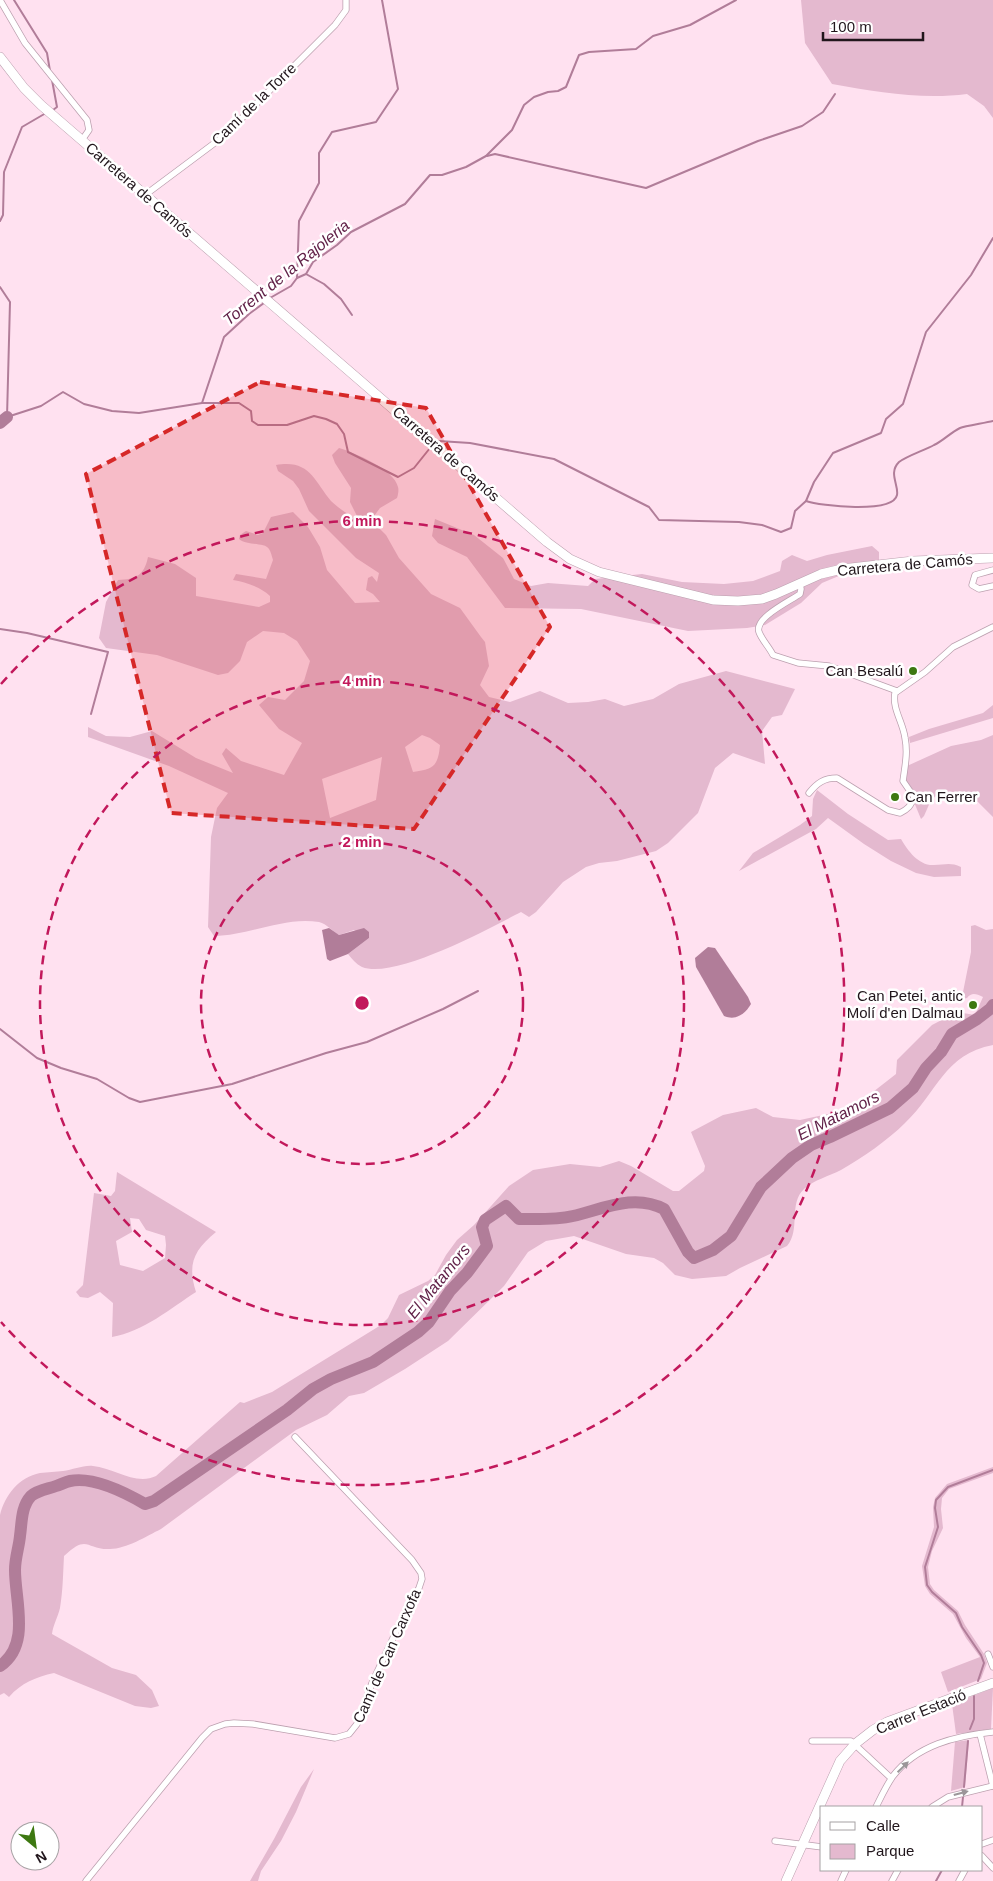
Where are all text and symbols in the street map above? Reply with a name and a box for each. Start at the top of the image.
scale bar [823,10,923,42]
text: 100 m [830,18,872,35]
street label: Camí de la Torre [208,59,299,148]
street label: Carretera de Camós [82,139,196,241]
water label: Torrent de la Rajoleria [220,216,353,328]
street label: Carretera de Camós [389,403,503,505]
text: 6 min [342,512,382,529]
street label: Carretera de Camós [837,550,973,579]
place label: Can Besalú [825,662,903,679]
marker: Can Besalú [907,665,919,677]
text: 4 min [342,672,382,689]
place label: Can Ferrer [905,788,978,805]
marker: Can Ferrer [889,791,901,803]
text: 2 min [342,833,382,850]
place label: Can Petei, antic Molí d'en Dalmau [847,987,963,1021]
centre of rings [353,994,371,1012]
marker: Can Petei, antic Molí d'en Dalmau [967,999,979,1011]
water label: El Matamors [794,1087,882,1143]
water label: El Matamors [404,1241,473,1322]
street label: Camí de Can Carxofa [349,1585,424,1726]
street label: Carrer Estació [873,1686,968,1737]
one-way arrow [896,1761,908,1773]
one-way arrow [954,1789,969,1797]
legend [820,1806,983,1871]
text: Calle [866,1817,900,1834]
north arrow [10,1821,60,1871]
text: Parque [866,1842,914,1859]
text: N [33,1848,50,1867]

